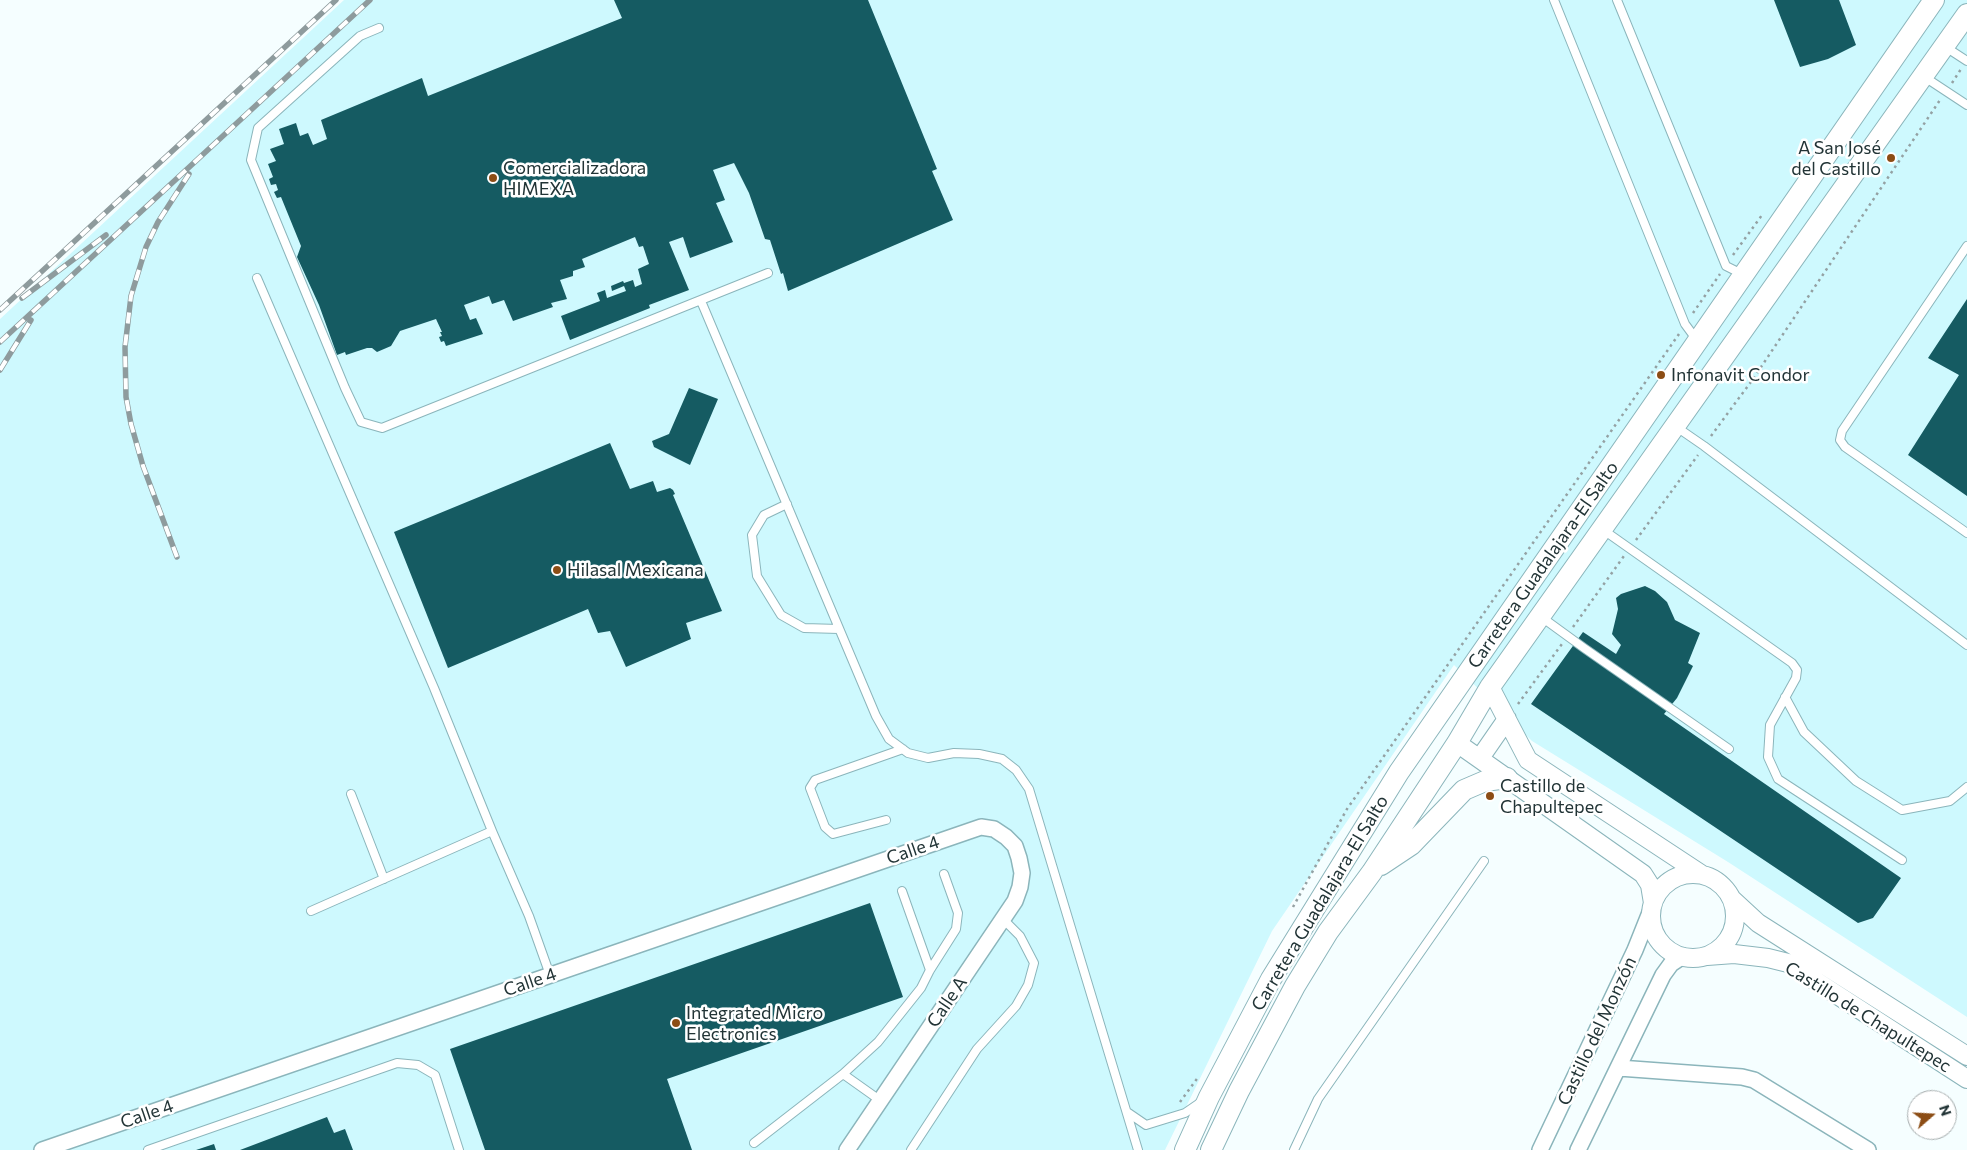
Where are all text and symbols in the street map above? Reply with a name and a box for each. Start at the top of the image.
place label: A San José del Castillo [1791,137,1881,180]
marker: A San José del Castillo [1885,152,1897,164]
place label: Comercializadora HIMEXA [503,157,646,200]
marker: Comercializadora HIMEXA [487,172,499,184]
place label: Infonavit Condor [1671,364,1810,386]
marker: Infonavit Condor [1655,369,1667,381]
street label: Carretera Guadalajara-El Salto [1463,457,1623,673]
place label: Hilasal Mexicana [567,559,704,581]
marker: Hilasal Mexicana [551,564,563,576]
place label: Castillo de Chapultepec [1500,775,1603,818]
marker: Castillo de Chapultepec [1484,790,1496,802]
street label: Carretera Guadalajara-El Salto [1247,791,1393,1015]
street label: Calle 4 [884,831,942,869]
street label: Castillo del Monzón [1553,953,1641,1109]
street label: Castillo de Chapultepec [1781,957,1955,1077]
street label: Calle 4 [501,963,559,1001]
street label: Calle A [922,973,972,1031]
place label: Integrated Micro Electronics [686,1002,823,1044]
marker: Integrated Micro Electronics [670,1017,682,1029]
north arrow [1907,1090,1957,1140]
street label: Calle 4 [118,1095,176,1133]
text: N [1936,1103,1955,1118]

